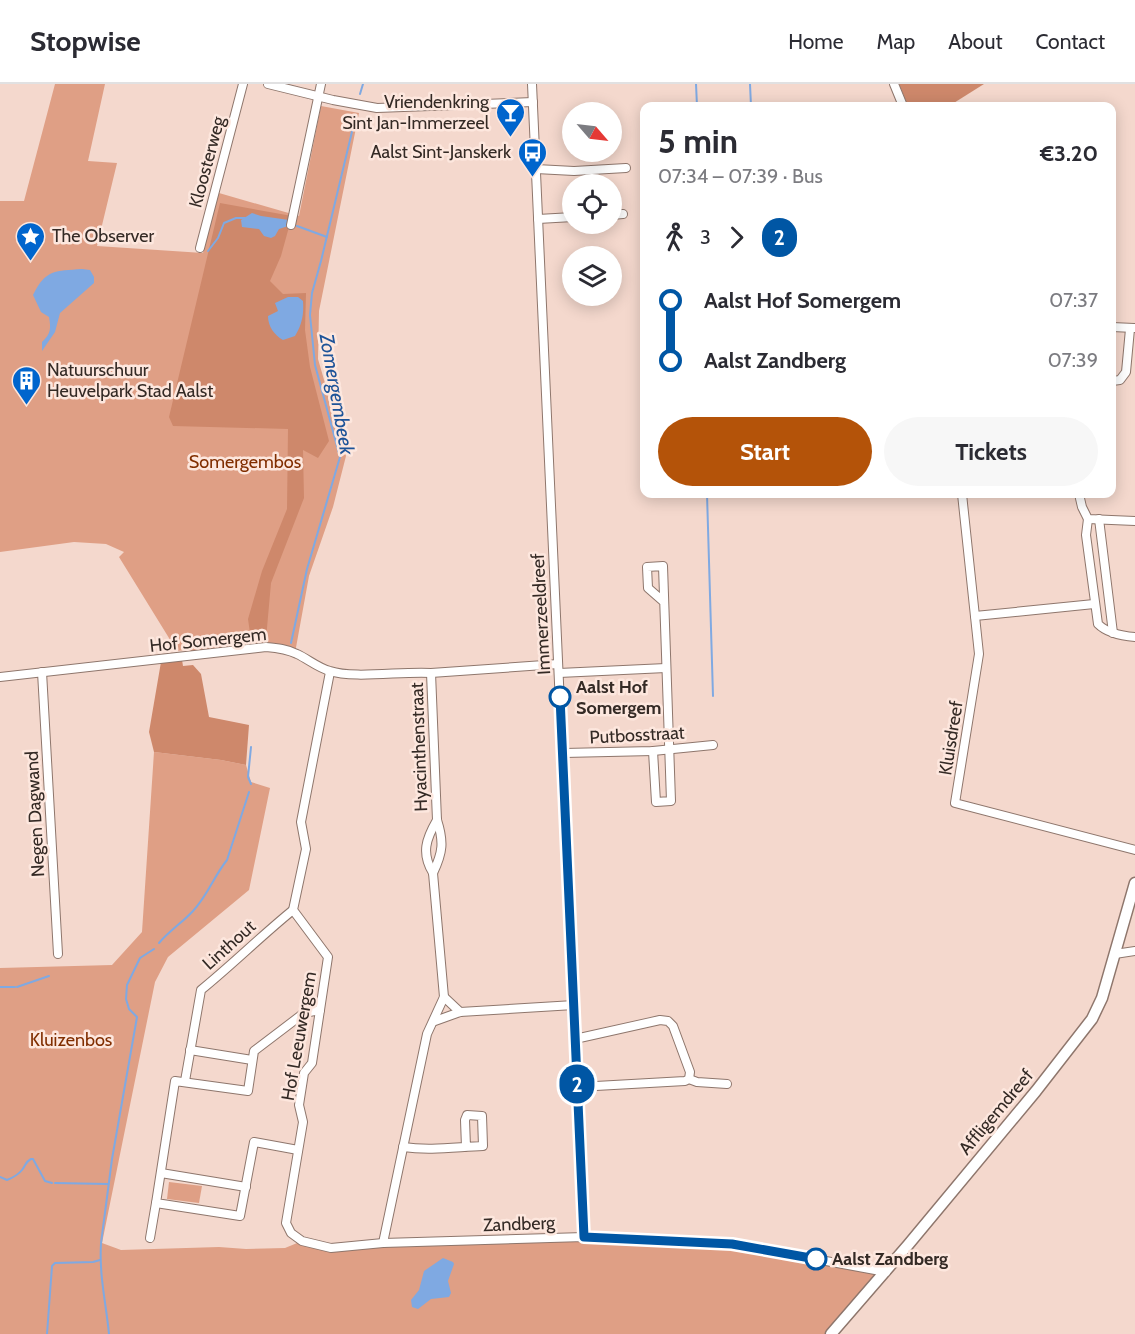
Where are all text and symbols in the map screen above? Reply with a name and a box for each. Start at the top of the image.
text: Stopwise [30,24,141,58]
text: Home [788,29,844,54]
text: Map [877,29,915,54]
text: About [948,29,1002,54]
text: Contact [1035,29,1105,54]
place label: Vriendenkring Sint Jan-Immerzeel [342,91,490,134]
bar icon: Vriendenkring Sint Jan-Immerzeel [494,96,526,138]
north arrow [562,102,622,162]
map controls [562,102,622,306]
street label: Kloosterweg [184,113,230,210]
text: 5 min [658,121,738,161]
bus stop icon: Aalst Sint-Janskerk [516,136,548,178]
text: €3.20 [1040,140,1098,167]
place label: Aalst Sint-Janskerk [370,141,512,163]
text: 07:34 – 07:39 · Bus [658,164,823,188]
button: locate [562,174,622,234]
place icon: The Observer [15,220,47,262]
icon: walk [658,221,691,254]
icon: forward [720,221,753,254]
place label: The Observer [52,225,155,247]
text: 3 [700,225,711,249]
text: 2 [774,225,785,250]
button: layers [562,246,622,306]
text: Aalst Hof Somergem [704,287,901,314]
text: 07:37 [1049,288,1098,312]
water label: Zomergembeek [314,331,360,458]
text: Aalst Zandberg [704,347,846,374]
text: 07:39 [1048,348,1098,372]
place label: Natuurschuur Heuvelpark Stad Aalst [47,359,213,402]
building icon: Natuurschuur Heuvelpark Stad Aalst [10,364,42,406]
button: Start [658,417,872,486]
button: Tickets [884,417,1098,486]
park label: Somergembos [189,451,301,473]
street label: Immerzeeldreef [527,553,555,675]
street label: Hof Somergem [149,623,267,657]
place label: Aalst Hof Somergem [576,676,661,719]
street label: Hyacinthenstraat [406,682,432,812]
marker: Aalst Hof Somergem [549,686,571,708]
street label: Kluisdreef [934,699,968,777]
street label: Putbosstraat [589,722,685,748]
street label: Negen Dagwand [21,750,49,878]
street label: Linthout [198,915,260,975]
street label: Hof Leeuwergem [277,970,321,1102]
park label: Kluizenbos [30,1029,112,1051]
line badge: 2 [558,1064,596,1104]
street label: Affligemdreef [954,1065,1038,1159]
text: 2 [571,1072,583,1097]
street label: Zandberg [483,1212,556,1236]
marker: Aalst Zandberg [805,1248,827,1270]
place label: Aalst Zandberg [832,1248,948,1270]

